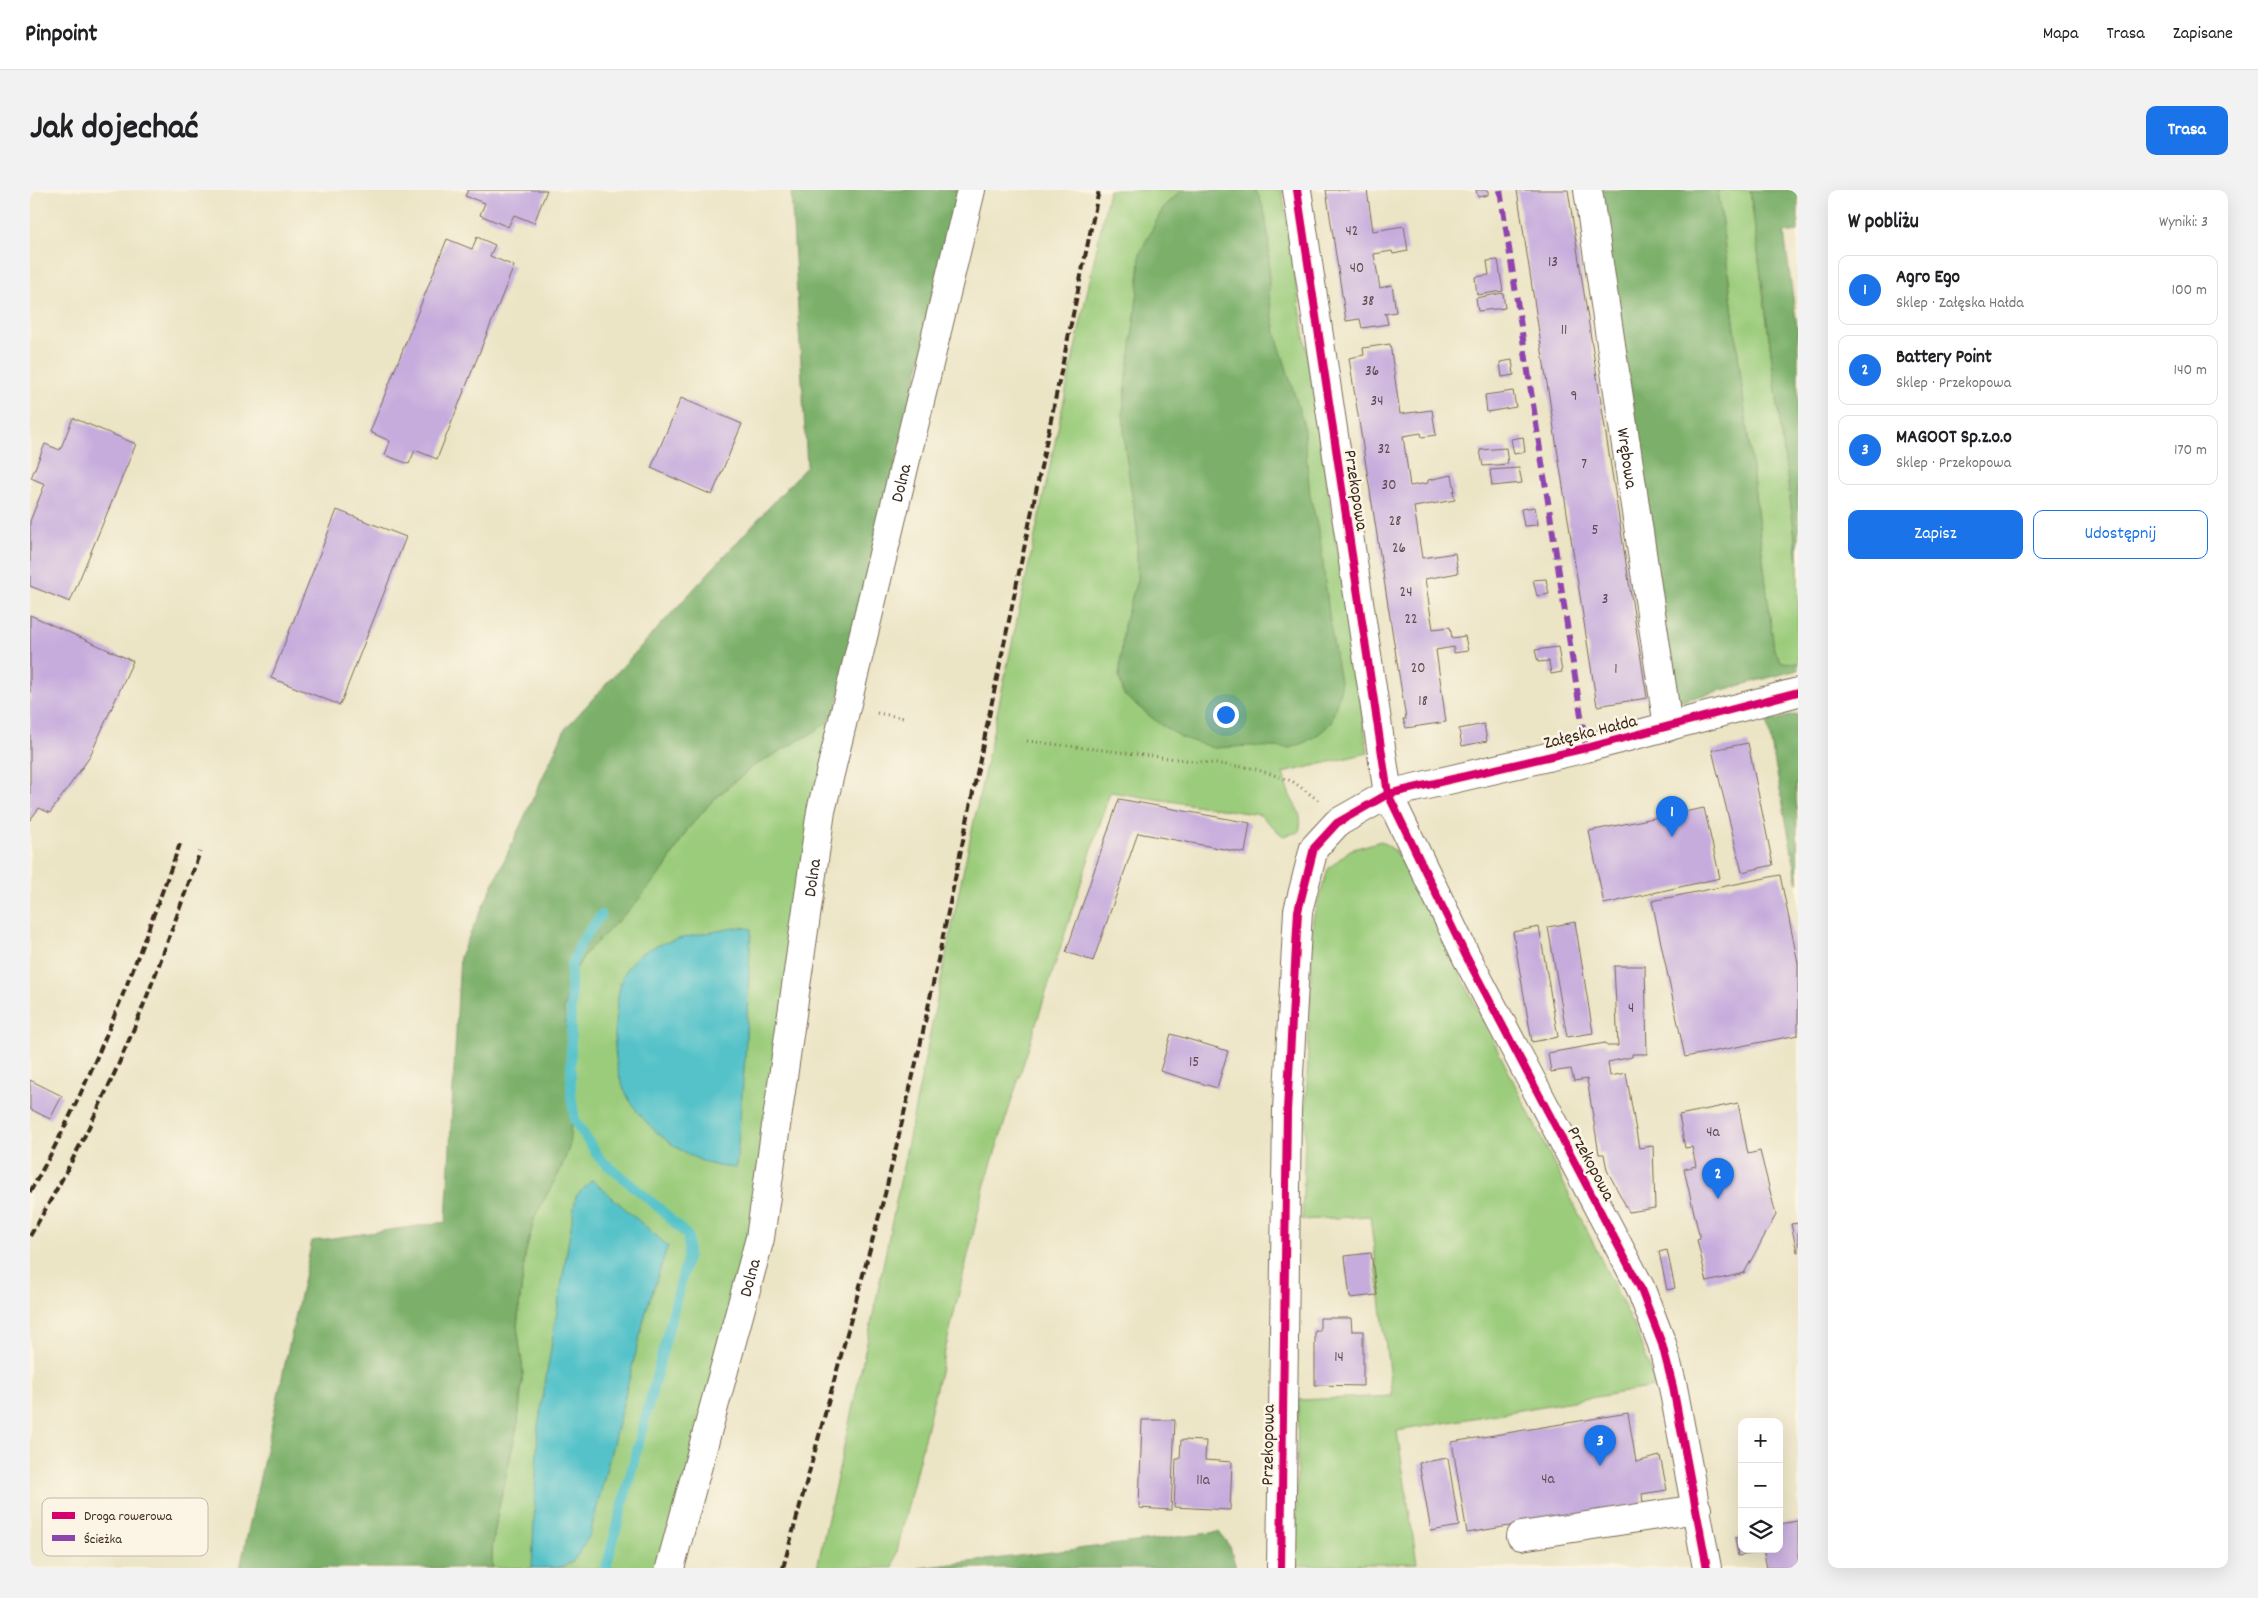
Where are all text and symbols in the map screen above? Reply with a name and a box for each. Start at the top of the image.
text: Pinpoint [25,18,97,52]
text: Mapa [2043,22,2078,47]
text: Trasa [2106,22,2145,47]
text: Zapisane [2173,22,2233,47]
text: Jak dojechać [30,105,199,155]
button: Trasa [2146,106,2228,155]
text: W pobliżu [1848,208,1919,238]
text: Wyniki: 3 [2159,211,2208,234]
house number: 42 [1346,221,1358,243]
house number: 13 [1548,252,1558,274]
house number: 40 [1350,258,1364,280]
text: Agro Ego [1896,265,1960,292]
text: 1 [1863,279,1867,302]
text: 100 m [2171,279,2207,302]
house number: 38 [1362,291,1374,313]
text: Sklep · Załęska Hałda [1896,292,2024,315]
house number: 11 [1561,320,1567,342]
text: Battery Point [1896,345,1992,372]
text: 2 [1862,359,1869,382]
text: 140 m [2173,359,2207,382]
house number: 36 [1365,361,1379,383]
text: Sklep · Przekopowa [1896,372,2011,395]
house number: 9 [1571,386,1577,408]
house number: 34 [1371,391,1383,413]
text: MAGOOT Sp.z.o.o [1896,425,2012,452]
street label: Wrębowa [1609,426,1642,491]
house number: 32 [1377,439,1391,461]
text: 3 [1861,439,1869,462]
text: 170 m [2174,439,2207,462]
street label: Przekopowa [1336,448,1373,533]
text: Sklep · Przekopowa [1896,452,2011,475]
house number: 7 [1581,454,1587,476]
street label: Dolna [886,461,919,505]
house number: 30 [1382,475,1396,497]
button: Zapisz [1848,510,2023,559]
button: Udostępnij [2033,510,2208,559]
house number: 28 [1389,511,1401,533]
house number: 5 [1592,520,1599,542]
house number: 26 [1392,538,1406,560]
house number: 24 [1400,582,1412,604]
house number: 3 [1602,589,1608,611]
house number: 22 [1404,609,1418,631]
house number: 20 [1411,658,1425,680]
house number: 1 [1614,659,1618,681]
house number: 18 [1418,691,1428,713]
your location [1213,702,1239,728]
street label: Załęska Hałda [1541,710,1640,757]
pin: 1 [1656,796,1688,837]
street label: Dolna [799,857,829,899]
house number: 4 [1628,998,1634,1020]
house number: 15 [1189,1052,1199,1074]
street label: Przekopowa [1560,1122,1620,1206]
house number: 4a [1706,1122,1721,1144]
pin: 2 [1702,1158,1734,1199]
street label: Dolna [735,1256,769,1300]
house number: 14 [1334,1347,1344,1369]
street label: Przekopowa [1256,1404,1283,1486]
map controls [1738,1418,1783,1553]
button: + [1738,1418,1783,1463]
pin: 3 [1584,1425,1616,1466]
button: − [1738,1463,1783,1508]
house number: 4a [1541,1469,1556,1491]
house number: 11a [1196,1470,1211,1492]
legend [42,1498,208,1556]
text: Droga rowerowa [84,1507,173,1527]
button: layers [1738,1508,1783,1553]
text: Ścieżka [84,1530,122,1550]

